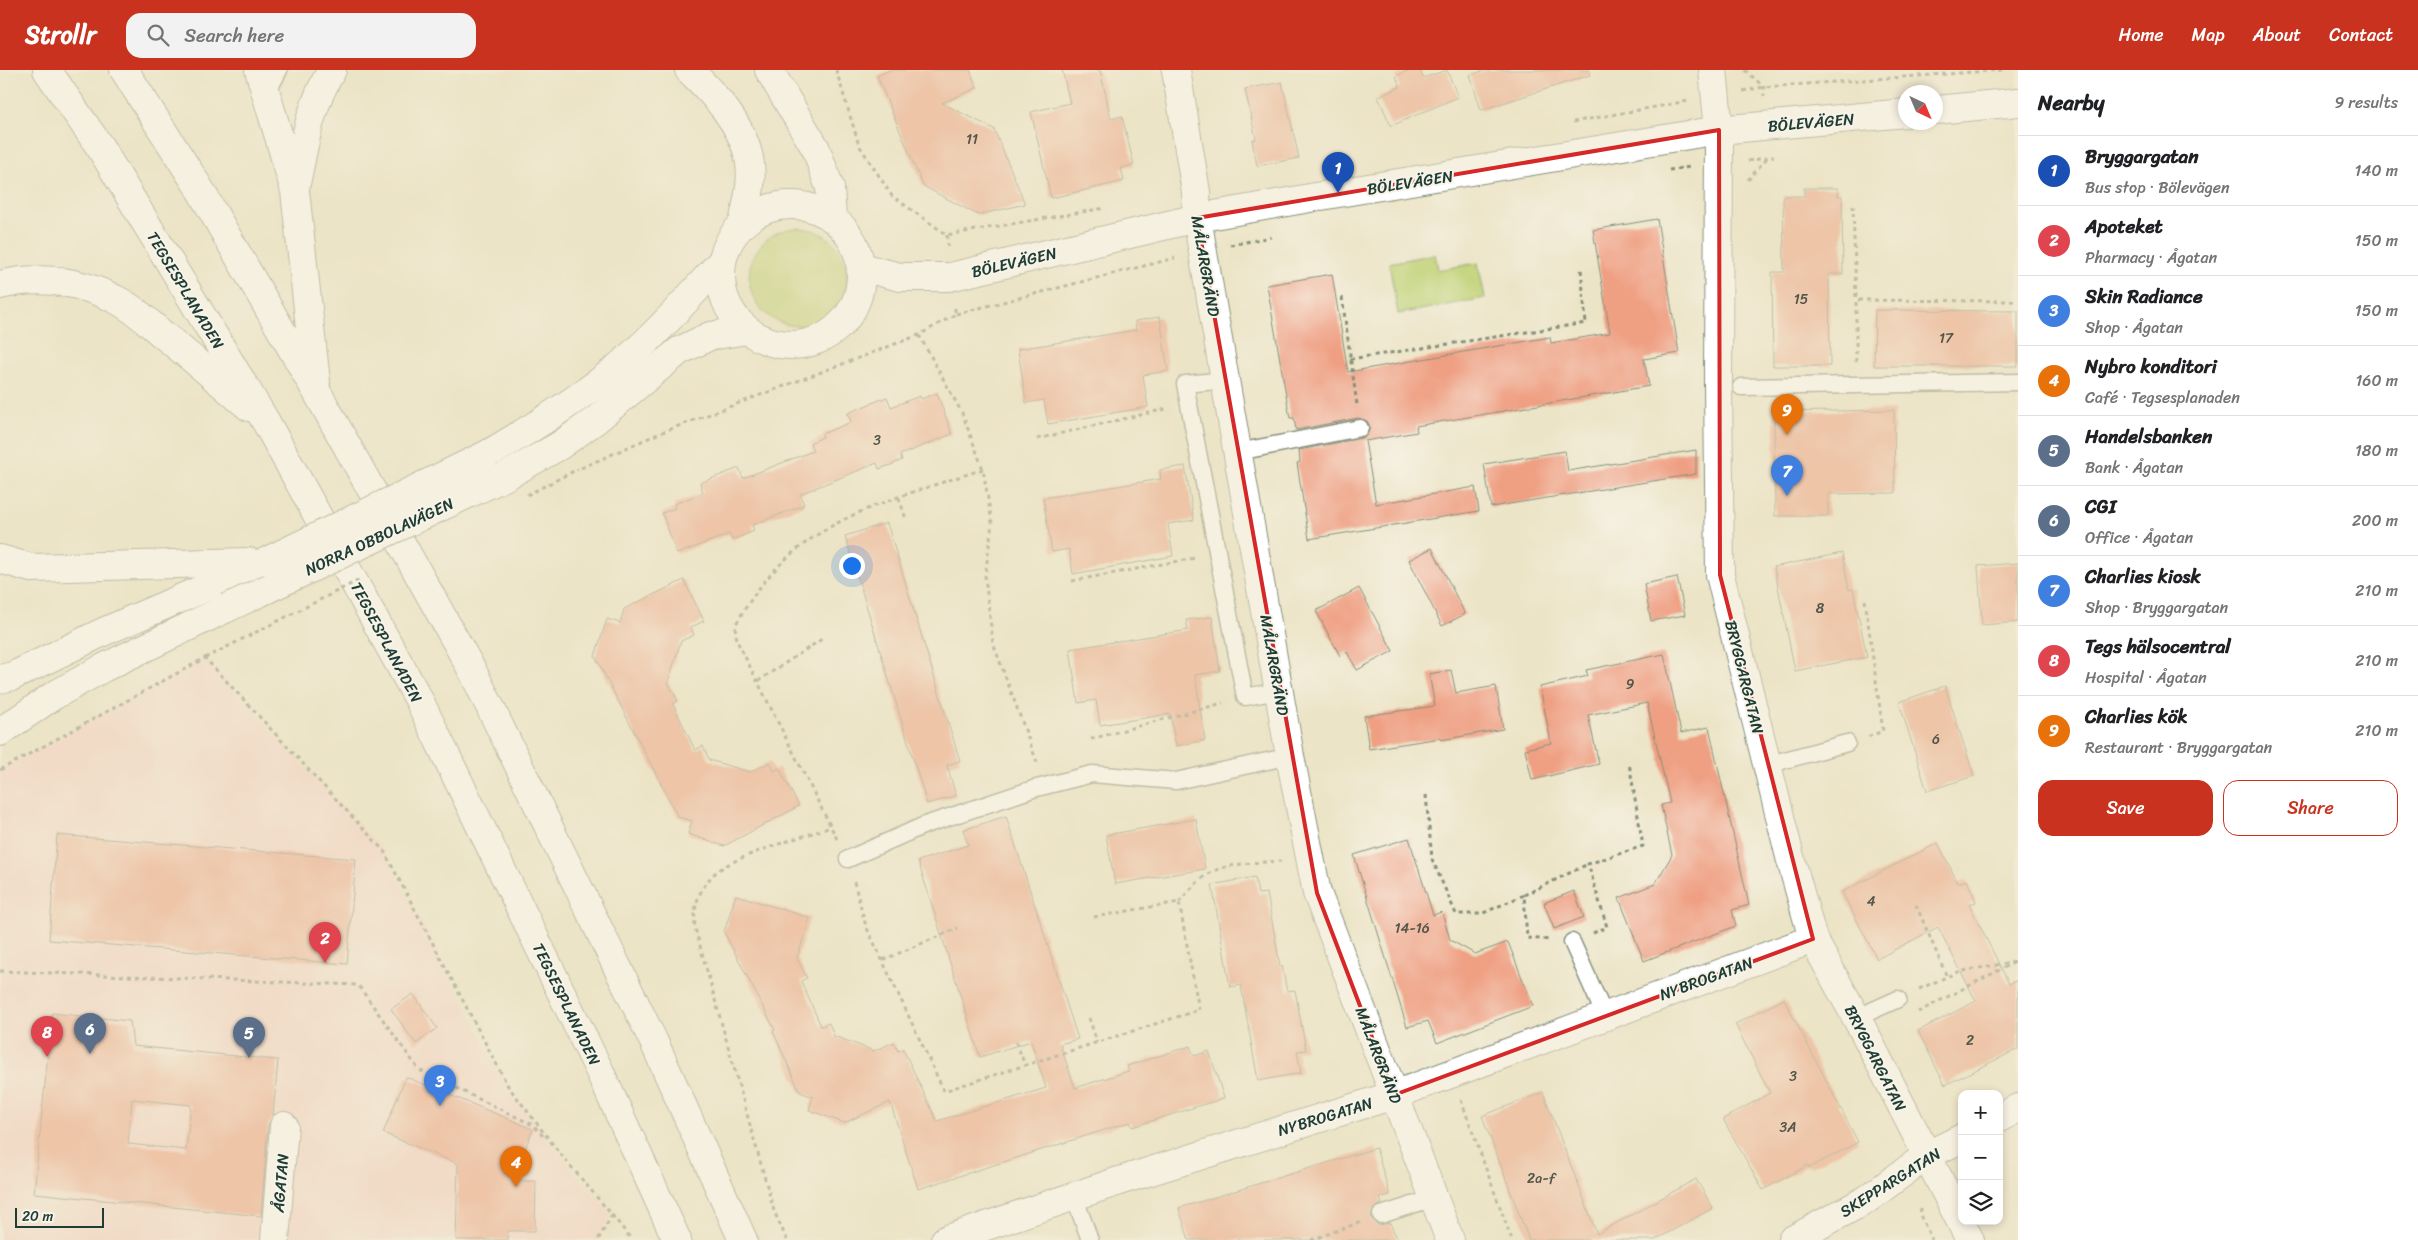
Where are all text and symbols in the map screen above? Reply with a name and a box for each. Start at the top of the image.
search box [126,13,476,58]
text: Strollr [25,14,96,56]
text: Search here [184,19,284,52]
text: Home [2119,19,2164,51]
text: Map [2192,19,2225,51]
text: About [2253,19,2301,51]
text: Contact [2329,19,2393,51]
icon: search [144,21,172,49]
text: Nearby [2038,84,2104,122]
north arrow [1898,85,1943,130]
text: 9 results [2334,88,2398,117]
street label: BÖLEVÄGEN [1767,104,1856,141]
house number: 11 [966,127,978,152]
text: Bryggargatan [2085,140,2198,173]
pin: 1 [1322,152,1354,193]
text: 1 [2051,156,2057,185]
text: 140 m [2355,156,2398,185]
street label: BÖLEVÄGEN [1365,161,1456,204]
text: Bus stop · Bölevägen [2085,173,2230,202]
text: Apoteket [2085,210,2163,243]
street label: MÅLARGRÄND [1182,213,1229,319]
street label: TEGSESPLANADEN [139,225,232,355]
text: 2 [2049,226,2059,255]
text: 150 m [2355,226,2398,255]
street label: BÖLEVÄGEN [969,238,1060,286]
text: Pharmacy · Ågatan [2085,243,2217,272]
text: Skin Radiance [2085,280,2203,313]
house number: 15 [1794,287,1809,312]
text: 3 [2050,296,2058,325]
text: 150 m [2355,296,2398,325]
text: Shop · Ågatan [2085,313,2183,342]
house number: 17 [1939,326,1954,351]
text: Nybro konditori [2085,350,2217,383]
text: 4 [2049,366,2059,395]
text: 160 m [2355,366,2398,395]
text: Café · Tegsesplanaden [2085,383,2240,412]
pin: 9 [1771,394,1803,435]
text: Handelsbanken [2085,420,2212,453]
house number: 3 [873,428,881,453]
text: 5 [2049,436,2059,465]
text: 180 m [2355,436,2398,465]
text: Bank · Ågatan [2085,453,2183,482]
pin: 7 [1771,455,1803,496]
street label: NORRA OBBOLAVÄGEN [300,489,459,584]
text: CGI [2085,490,2116,523]
text: 6 [2049,506,2059,535]
text: 200 m [2352,506,2398,535]
text: Office · Ågatan [2085,523,2193,552]
your location [839,553,865,579]
text: Charlies kiosk [2085,560,2201,593]
street label: TEGSESPLANADEN [342,576,431,708]
text: 7 [2049,576,2059,605]
text: 210 m [2355,576,2398,605]
text: Shop · Bryggargatan [2085,593,2228,622]
house number: 8 [1816,596,1825,621]
street label: MÅLARGRÄND [1251,612,1298,718]
street label: BRYGGARGATAN [1716,617,1773,737]
text: Tegs hälsocentral [2085,630,2231,663]
text: 8 [2049,646,2059,675]
text: 210 m [2355,646,2398,675]
text: Hospital · Ågatan [2085,663,2207,692]
house number: 9 [1626,672,1635,697]
text: Charlies kök [2085,700,2187,733]
text: 9 [2049,716,2059,745]
text: 210 m [2355,716,2398,745]
house number: 6 [1932,727,1940,752]
text: Restaurant · Bryggargatan [2085,733,2272,762]
button: Save [2038,780,2213,836]
button: Share [2223,780,2398,836]
house number: 4 [1867,889,1876,914]
house number: 14-16 [1394,916,1430,941]
pin: 2 [309,922,341,963]
street label: TEGSESPLANADEN [524,938,609,1071]
street label: NYBROGATAN [1655,948,1757,1009]
street label: BRYGGARGATAN [1836,1000,1915,1117]
street label: MÅLARGRÄND [1347,1002,1410,1108]
pin: 6 [74,1013,106,1054]
pin: 8 [31,1016,63,1057]
pin: 5 [233,1017,265,1058]
house number: 2 [1966,1028,1974,1053]
house number: 3 [1789,1064,1797,1089]
pin: 3 [424,1065,456,1106]
street label: NYBROGATAN [1274,1088,1376,1145]
map controls [1958,1090,2003,1225]
button: + [1958,1090,2003,1135]
house number: 3A [1780,1115,1796,1140]
button: − [1958,1135,2003,1180]
street label: SKEPPARGATAN [1834,1139,1947,1225]
pin: 4 [500,1146,532,1187]
street label: ÅGATAN [263,1152,298,1215]
house number: 2a-f [1527,1166,1557,1191]
button: layers [1958,1180,2003,1225]
text: 20 m [22,1204,53,1229]
scale bar [15,1205,104,1228]

